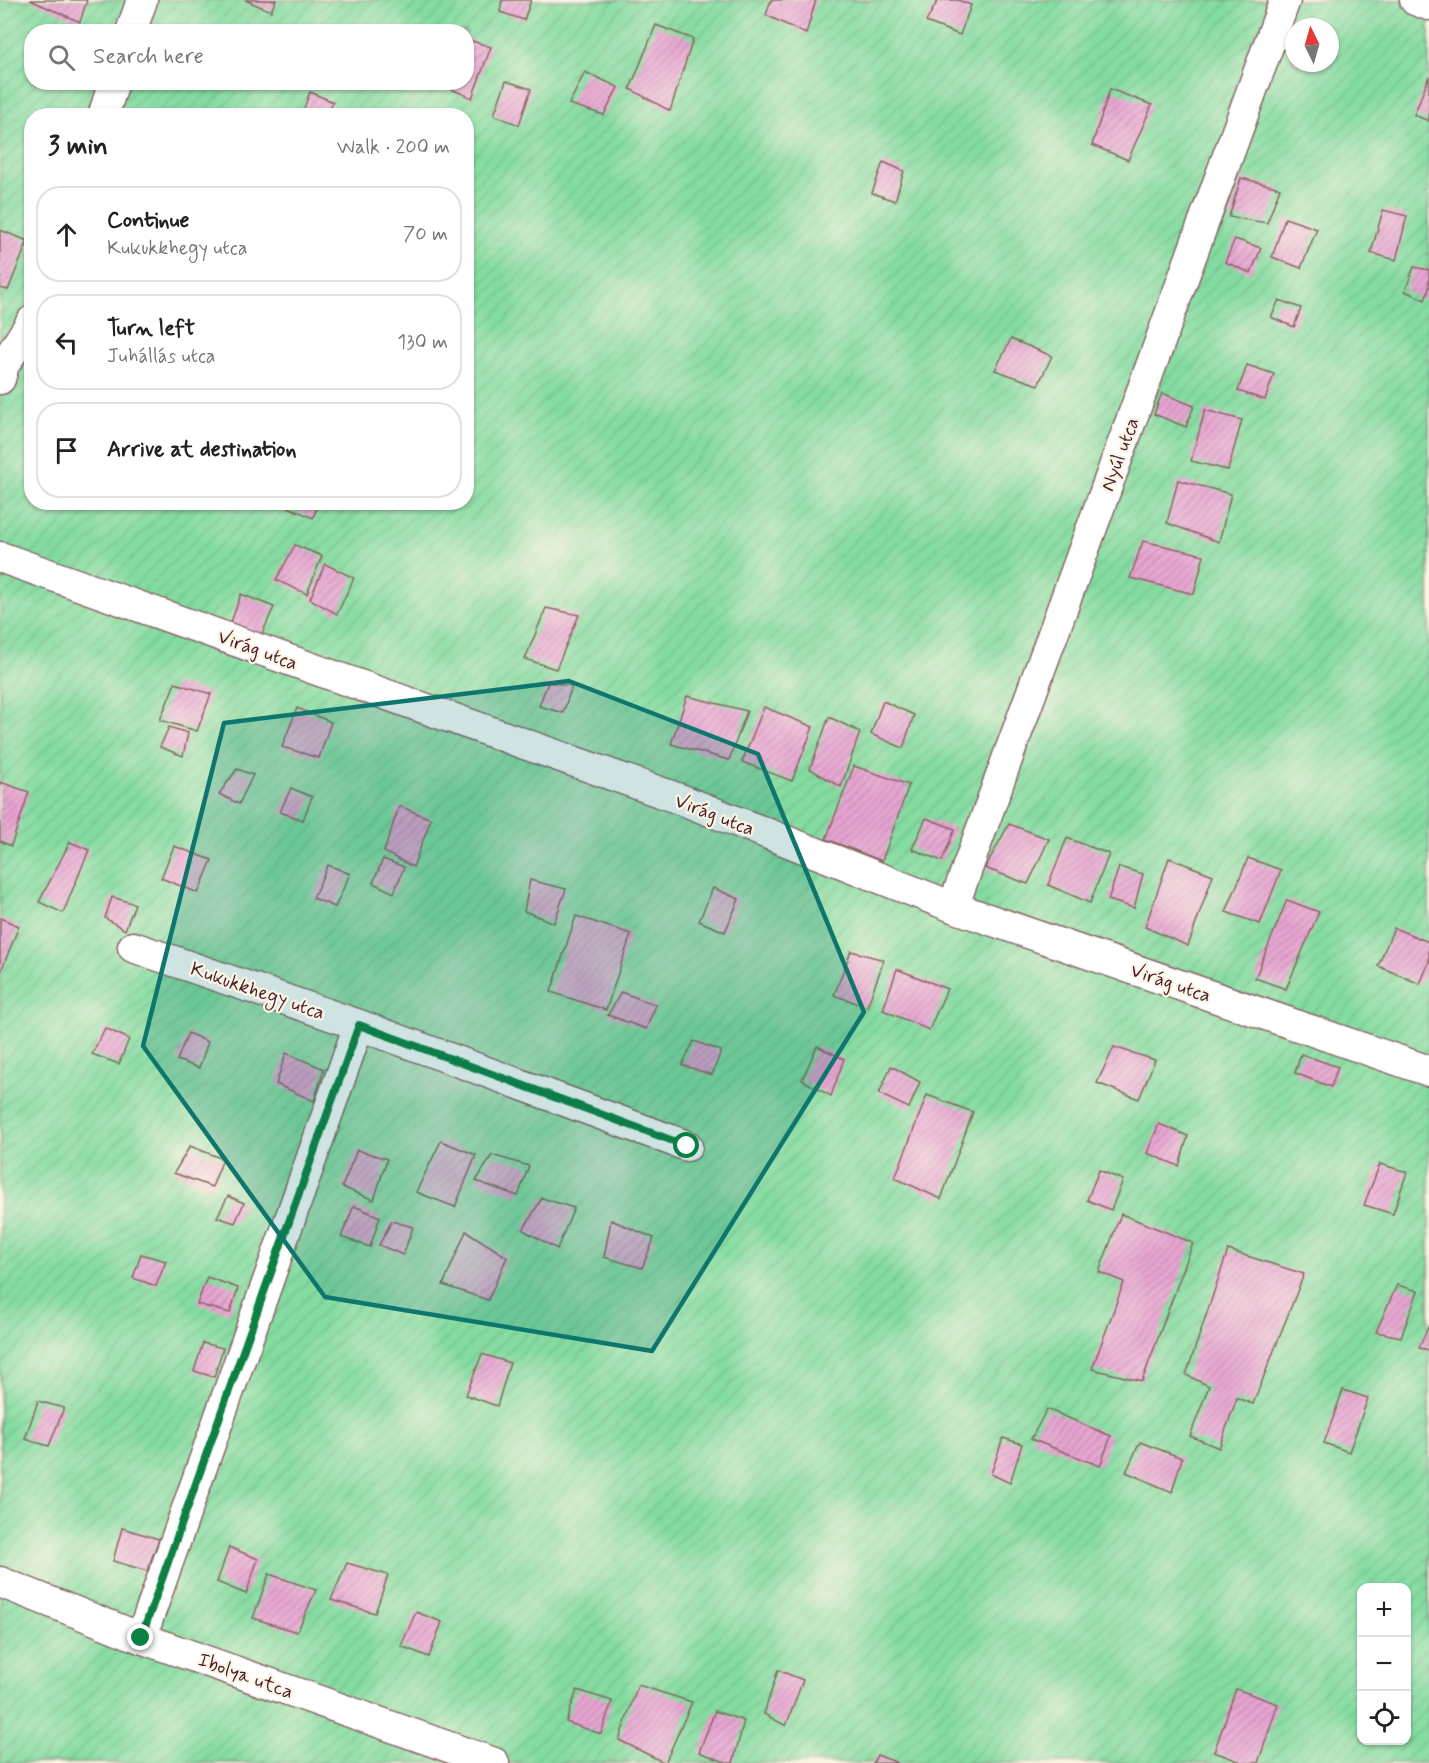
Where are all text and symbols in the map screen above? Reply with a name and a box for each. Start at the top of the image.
north arrow [1285,18,1339,72]
search box [24,24,474,90]
icon: search [45,41,78,74]
text: Search here [93,43,204,71]
text: 3 min [48,130,108,164]
text: Walk · 200 m [337,134,450,161]
text: Continue [107,207,189,235]
icon: ahead [50,218,83,251]
text: 70 m [403,221,448,248]
text: Kukukkhegy utca [107,235,247,262]
text: Turn left [107,315,195,343]
icon: left [50,326,83,359]
text: 130 m [397,329,448,356]
text: Juhállás utca [107,343,216,370]
street label: Nyúl utca [1095,414,1146,495]
icon: arrive [50,434,83,467]
text: Arrive at destination [107,436,297,464]
street label: Virág utca [214,623,301,677]
street label: Virág utca [671,788,758,843]
street label: Kukukkhegy utca [186,956,328,1028]
street label: Virág utca [1127,957,1214,1010]
route start [673,1132,699,1158]
map controls [1357,1583,1411,1745]
button: + [1357,1583,1411,1637]
route end [127,1624,153,1650]
button: − [1357,1637,1411,1691]
street label: Ibolya utca [194,1647,297,1706]
button: locate [1357,1691,1411,1745]

